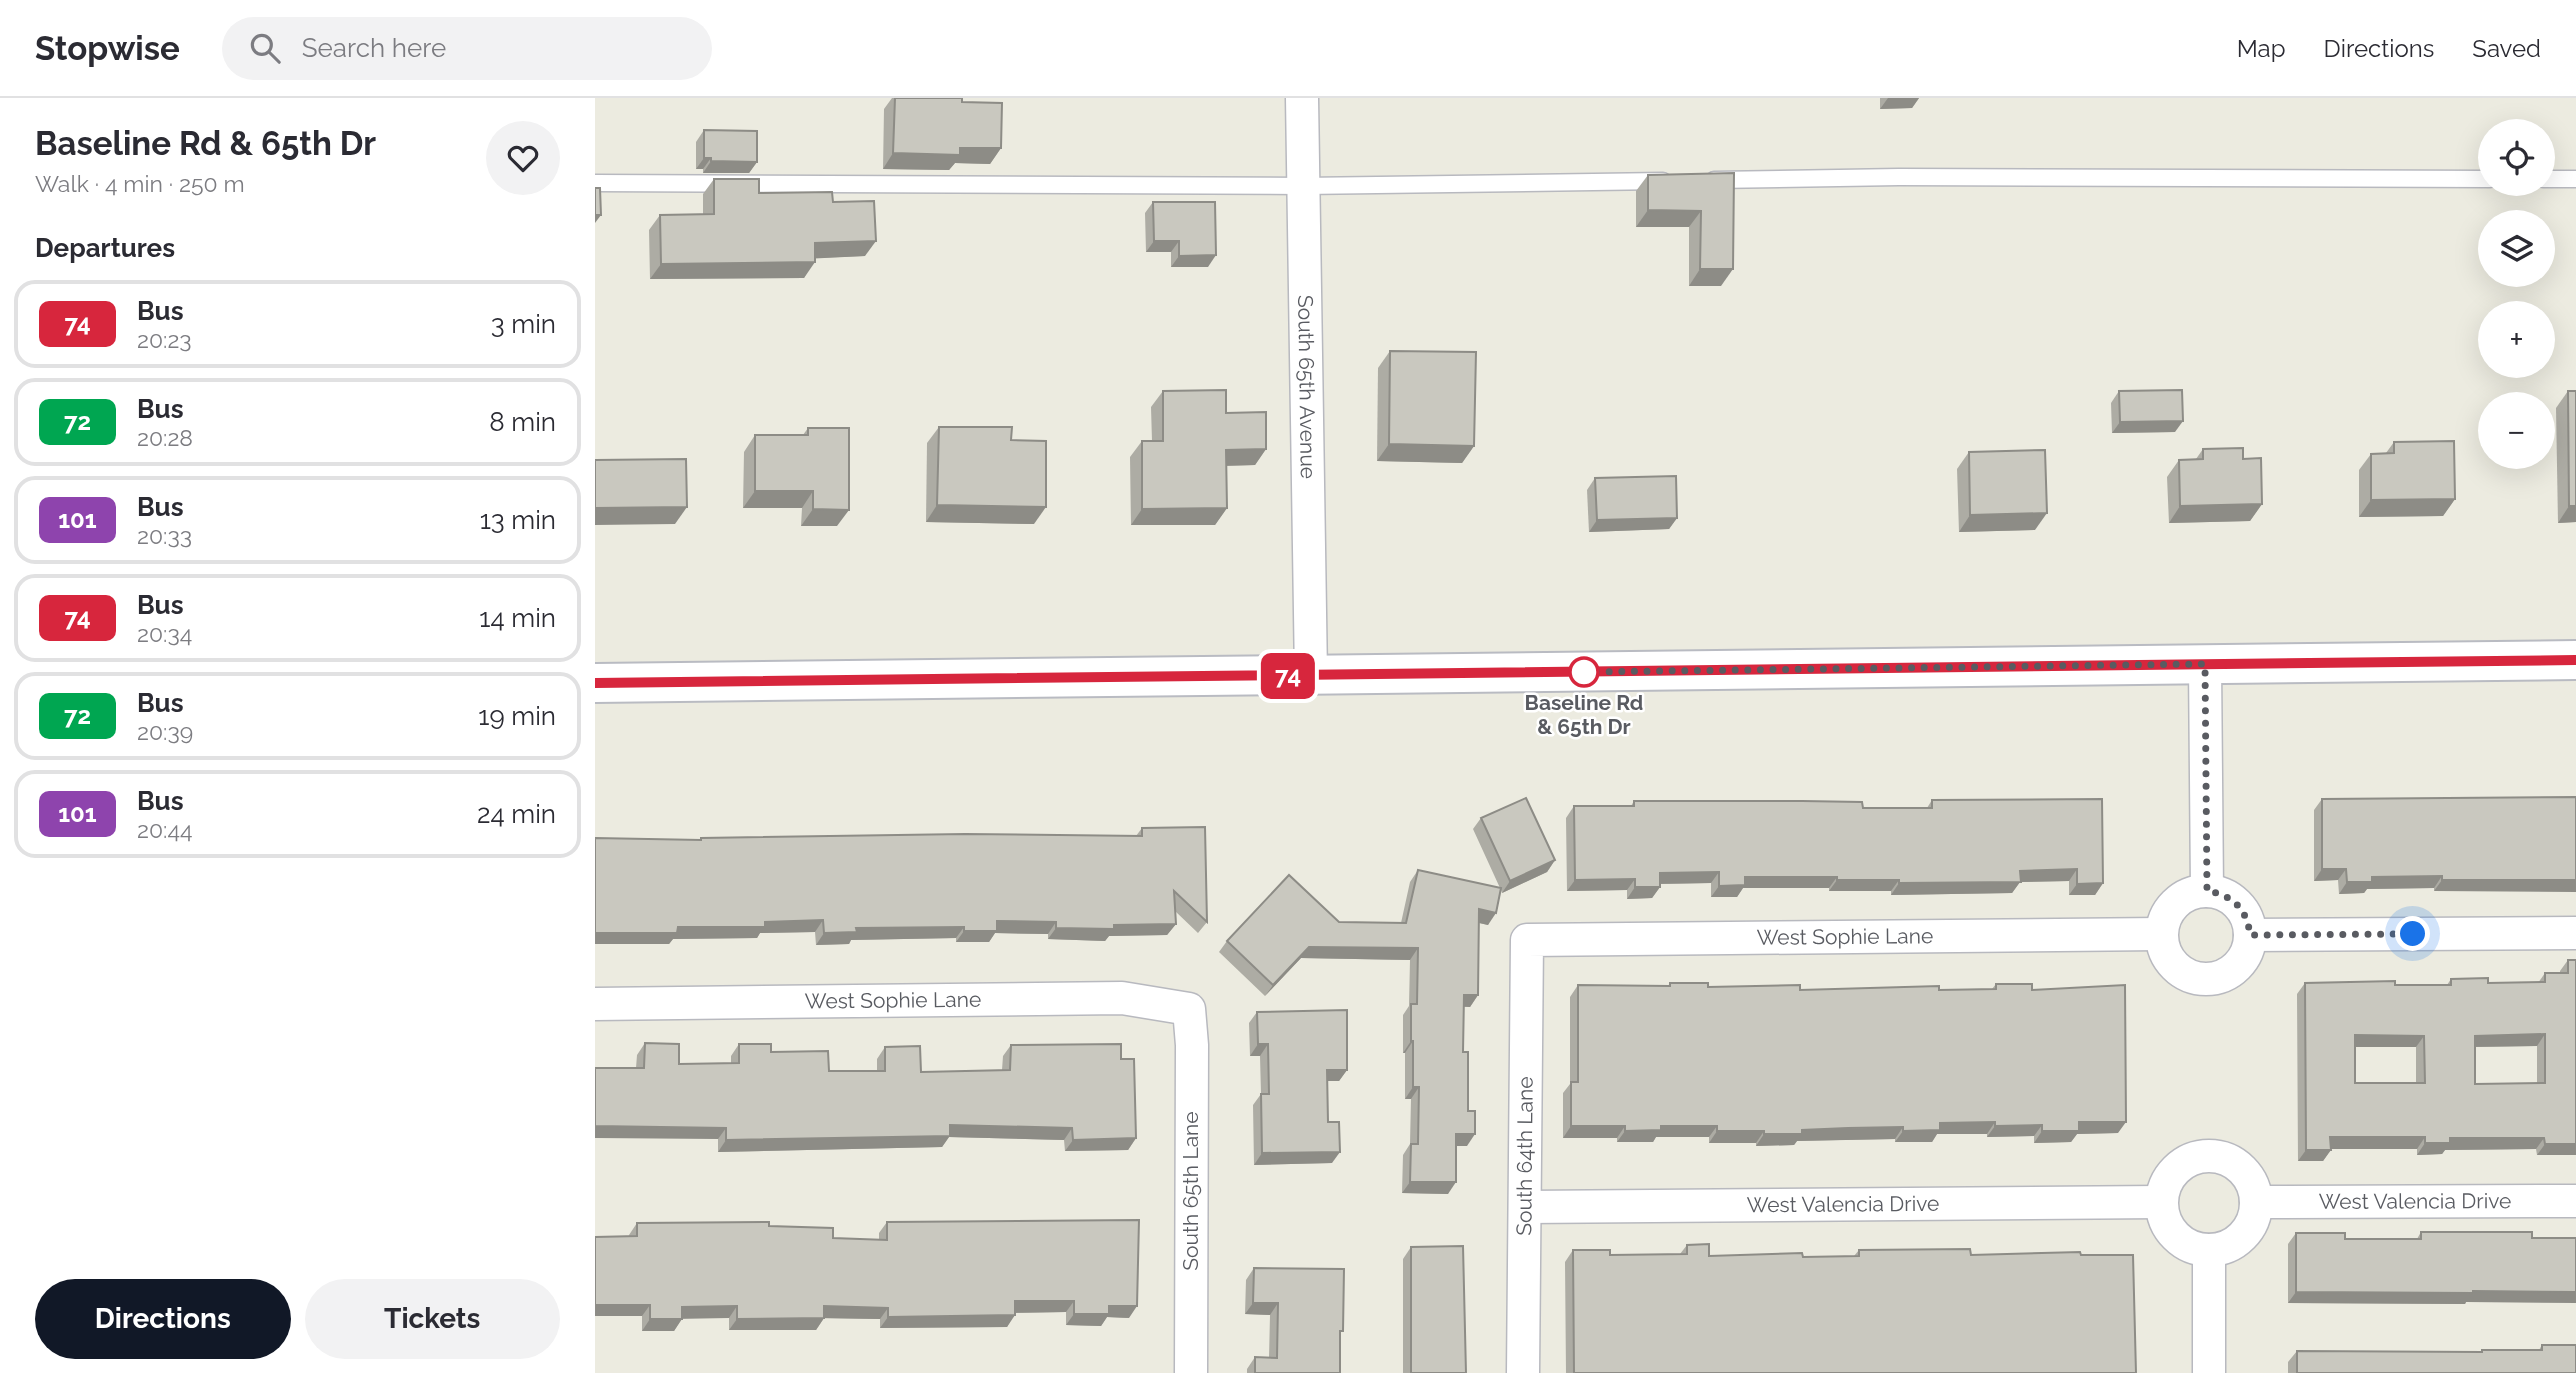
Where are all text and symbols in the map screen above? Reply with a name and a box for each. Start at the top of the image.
search box [222,17,712,80]
text: Stopwise [35,29,180,68]
icon: search [246,29,284,67]
text: Search here [302,33,446,63]
text: Map [2237,34,2286,63]
text: Directions [2324,34,2434,63]
text: Saved [2472,34,2541,63]
map controls [2478,119,2555,469]
button: locate [2478,119,2555,196]
button: heart [486,121,560,195]
text: Baseline Rd & 65th Dr [35,124,376,163]
text: Walk · 4 min · 250 m [35,170,245,197]
button: layers [2478,210,2555,287]
text: Departures [35,233,175,263]
street label: South 65th Avenue [1293,295,1321,479]
text: Bus [137,296,184,326]
button: + [2478,301,2555,378]
text: 74 [64,309,91,338]
text: 3 min [491,309,556,339]
text: 20:23 [137,326,192,353]
button: − [2478,392,2555,469]
text: Bus [137,394,184,424]
text: 72 [64,407,91,436]
text: 8 min [489,407,556,437]
text: 20:28 [137,424,193,451]
text: Bus [137,492,184,522]
text: 101 [58,505,97,534]
text: 13 min [480,505,556,535]
text: 20:33 [137,522,192,549]
text: Bus [137,590,184,620]
text: 74 [64,603,91,632]
text: 14 min [479,603,556,633]
text: 20:34 [137,620,192,647]
line badge: 74 [1257,653,1319,699]
marker: Baseline Rd & 65th Dr [1569,657,1599,687]
text: 74 [1275,661,1301,690]
text: Bus [137,688,184,718]
place label: Baseline Rd & 65th Dr [1525,690,1643,739]
text: 72 [64,701,91,730]
text: 19 min [478,701,556,731]
text: 20:39 [137,718,193,745]
text: Bus [137,786,184,816]
text: 101 [58,799,97,828]
text: 24 min [477,799,556,829]
text: 20:44 [137,816,193,843]
your location [2395,916,2430,951]
street label: West Sophie Lane [1757,923,1933,950]
street label: West Sophie Lane [805,987,981,1014]
street label: South 64th Lane [1511,1076,1538,1236]
street label: South 65th Lane [1178,1111,1203,1271]
street label: West Valencia Drive [2319,1188,2511,1214]
street label: West Valencia Drive [1747,1191,1939,1217]
button: Directions [35,1279,291,1359]
button: Tickets [305,1279,560,1359]

